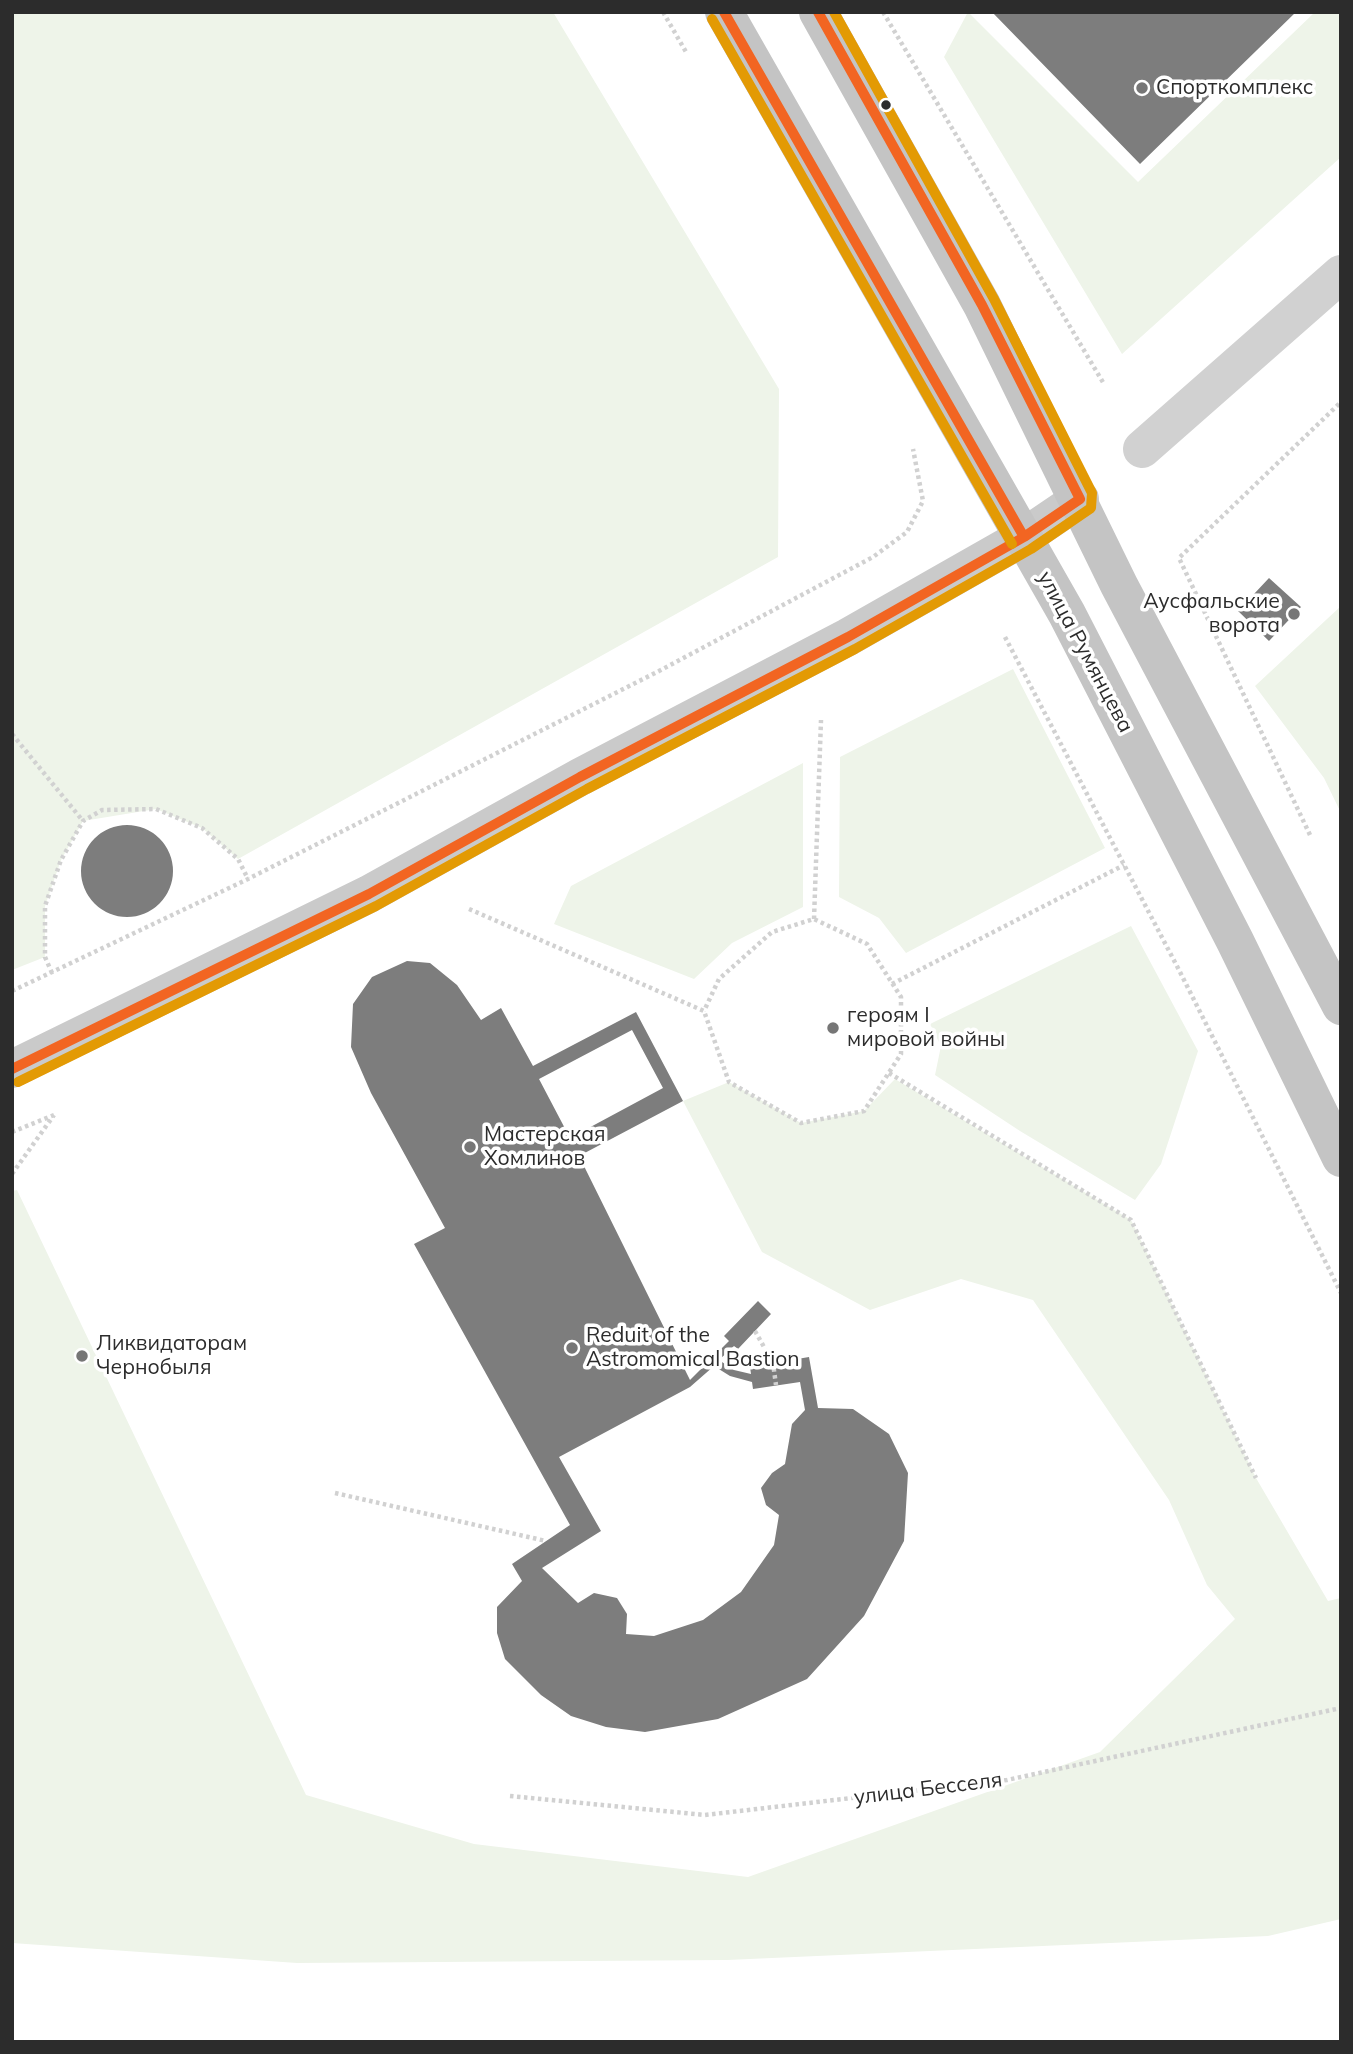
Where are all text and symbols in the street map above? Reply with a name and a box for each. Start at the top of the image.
place label: Спорткомплекс [1156,75,1313,101]
marker: Спорткомплекс [1134,80,1150,96]
unlabelled marker [879,98,893,112]
street label: улица Румянцева [1032,567,1138,737]
place label: Аусфальские ворота [1143,589,1280,639]
marker: Аусфальские ворота [1286,606,1302,622]
place label: героям I мировой войны [847,1003,1005,1053]
marker: героям I мировой войны [825,1020,841,1036]
place label: Мастерская Хомлинов [484,1122,606,1172]
marker: Мастерская Хомлинов [462,1139,478,1155]
place label: Reduit of the Astromomical Bastion [586,1323,800,1373]
place label: Ликвидаторам Чернобыля [96,1331,247,1381]
marker: Reduit of the Astromomical Bastion [564,1340,580,1356]
marker: Ликвидаторам Чернобыля [74,1348,90,1364]
street label: улица Бесселя [852,1767,1004,1811]

